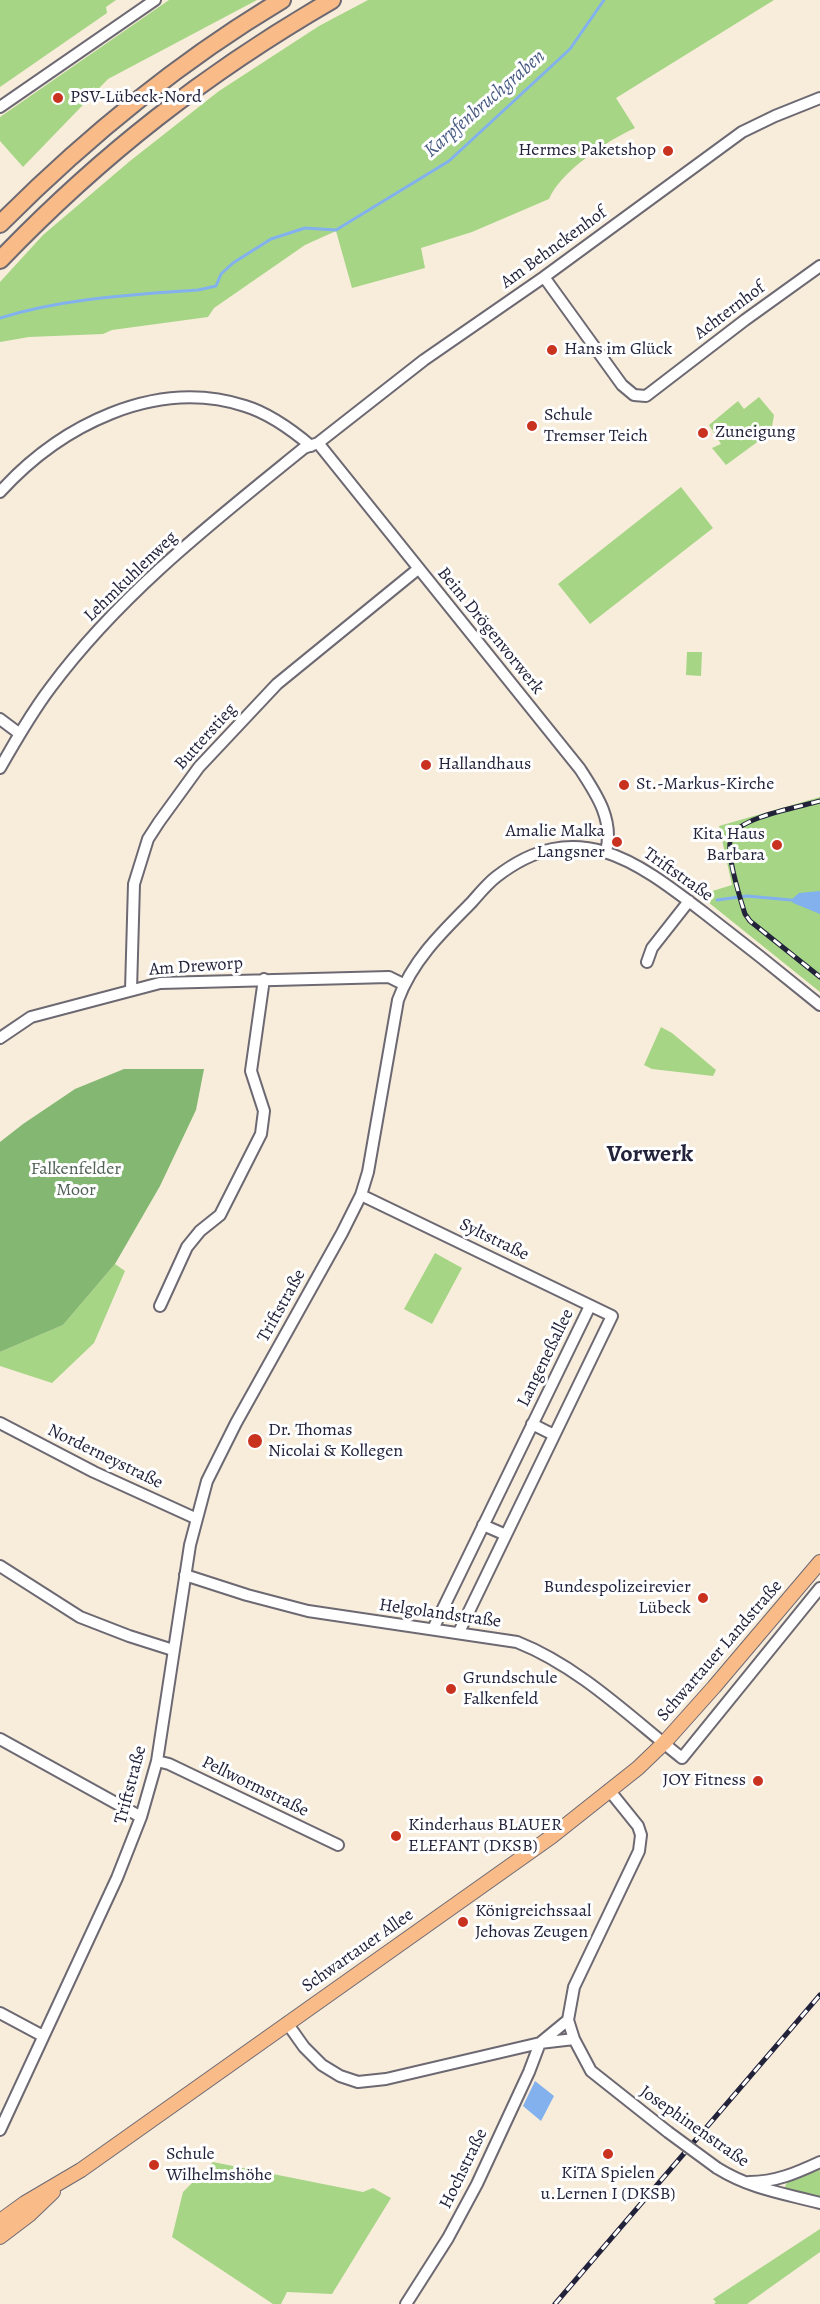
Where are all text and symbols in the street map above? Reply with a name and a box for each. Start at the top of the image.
water label: Karpfenbruchgraben [420,45,550,163]
place label: PSV-Lübeck-Nord [70,87,202,109]
marker: PSV-Lübeck-Nord [51,91,65,105]
place label: Hermes Paketshop [518,140,656,162]
marker: Hermes Paketshop [661,144,675,158]
street label: Am Behnckenhof [497,202,611,294]
street label: Achternhof [690,277,770,345]
place label: Hans im Glück [564,339,672,361]
marker: Hans im Glück [545,343,559,357]
place label: Schule Tremser Teich [544,405,648,448]
marker: Schule Tremser Teich [525,419,539,433]
place label: Zuneigung [715,422,795,444]
marker: Zuneigung [696,426,710,440]
street label: Lehmkuhlenweg [80,527,182,627]
street label: Beim Drögenvorwerk [432,563,548,699]
street label: Butterstieg [170,699,242,775]
place label: Hallandhaus [438,754,531,776]
marker: Hallandhaus [419,758,433,772]
place label: St.-Markus-Kirche [636,774,774,796]
marker: St.-Markus-Kirche [617,778,631,792]
place label: Amalie Malka Langsner [506,821,605,864]
place label: Kita Haus Barbara [692,824,765,866]
marker: Amalie Malka Langsner [610,835,624,849]
marker: Kita Haus Barbara [770,838,784,852]
street label: Triftstraße [639,843,717,907]
street label: Am Dreworp [148,953,244,981]
district label: Vorwerk [607,1141,693,1169]
park label: Falkenfelder Moor [31,1159,121,1202]
street label: Syltstraße [456,1214,532,1266]
street label: Triftstraße [253,1266,311,1346]
street label: Langeneßallee [513,1305,579,1411]
street label: Norderneystraße [44,1420,166,1494]
place label: Dr. Thomas Nicolai & Kollegen [268,1420,403,1462]
marker: Dr. Thomas Nicolai & Kollegen [246,1432,264,1450]
street label: Schwartauer Landstraße [653,1576,787,1726]
place label: Bundespolizeirevier Lübeck [544,1577,691,1620]
marker: Bundespolizeirevier Lübeck [696,1591,710,1605]
street label: Helgolandstraße [378,1595,502,1633]
place label: Grundschule Falkenfeld [463,1668,557,1710]
marker: Grundschule Falkenfeld [444,1682,458,1696]
street label: Triftstraße [110,1744,152,1826]
street label: Pellwormstraße [198,1752,312,1822]
place label: JOY Fitness [662,1770,746,1792]
marker: JOY Fitness [751,1774,765,1788]
place label: Kinderhaus BLAUER ELEFANT (DKSB) [408,1815,562,1858]
marker: Kinderhaus BLAUER ELEFANT (DKSB) [389,1829,403,1843]
place label: Königreichssaal Jehovas Zeugen [475,1901,591,1944]
street label: Schwartauer Allee [298,1904,418,1998]
marker: Königreichssaal Jehovas Zeugen [456,1915,470,1929]
street label: Josephinenstraße [635,2081,753,2173]
street label: Hochstraße [435,2125,493,2213]
place label: Schule Wilhelmshöhe [166,2144,272,2186]
marker: KiTA Spielen u.Lernen I (DKSB) [601,2147,615,2161]
marker: Schule Wilhelmshöhe [147,2158,161,2172]
place label: KiTA Spielen u.Lernen I (DKSB) [541,2163,675,2206]

